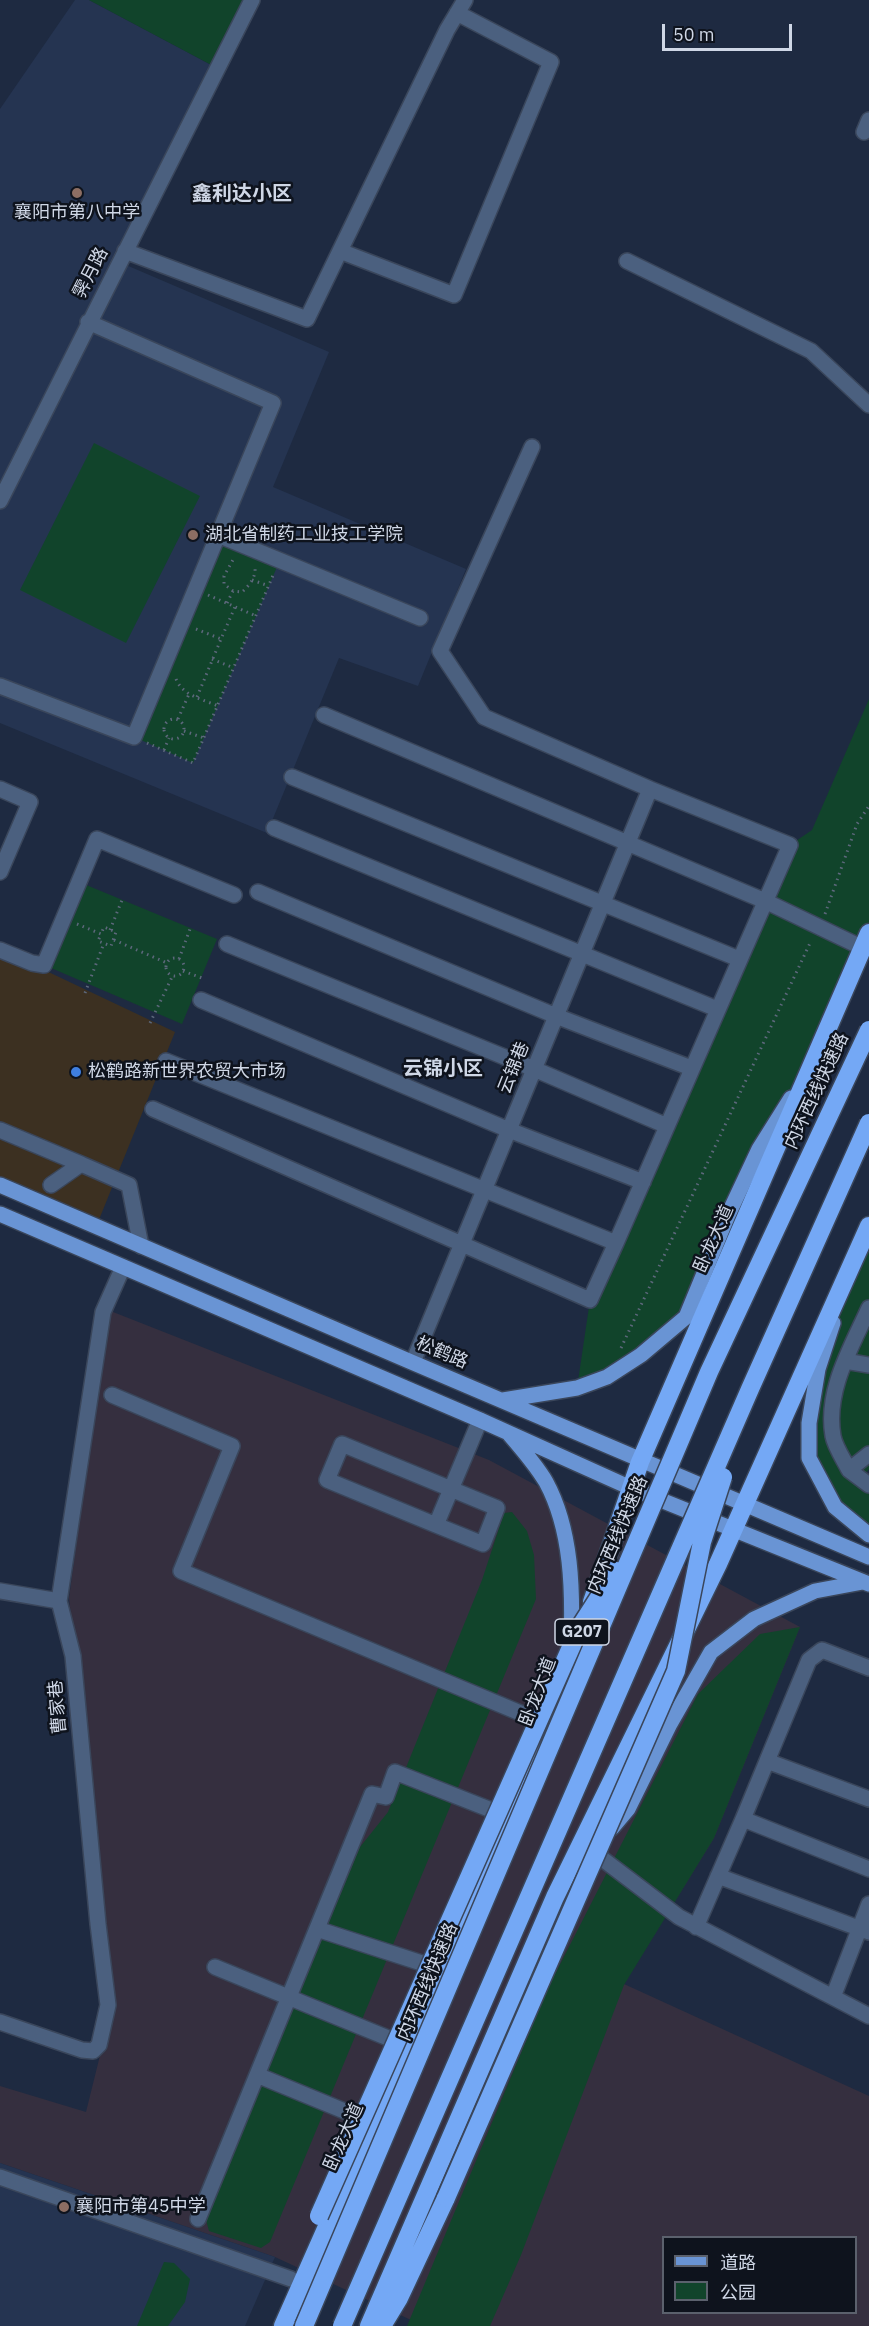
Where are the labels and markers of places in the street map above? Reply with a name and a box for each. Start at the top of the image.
marker: 襄阳市第八中学 [70,186,84,200]
place label: 襄阳市第八中学 [14,202,140,224]
place label: 湖北省制药工业技工学院 [205,524,403,546]
marker: 湖北省制药工业技工学院 [186,528,200,542]
place label: 松鹤路新世界农贸大市场 [88,1061,286,1083]
marker: 松鹤路新世界农贸大市场 [69,1065,83,1079]
place label: 襄阳市第45中学 [76,2196,206,2218]
marker: 襄阳市第45中学 [57,2200,71,2214]

